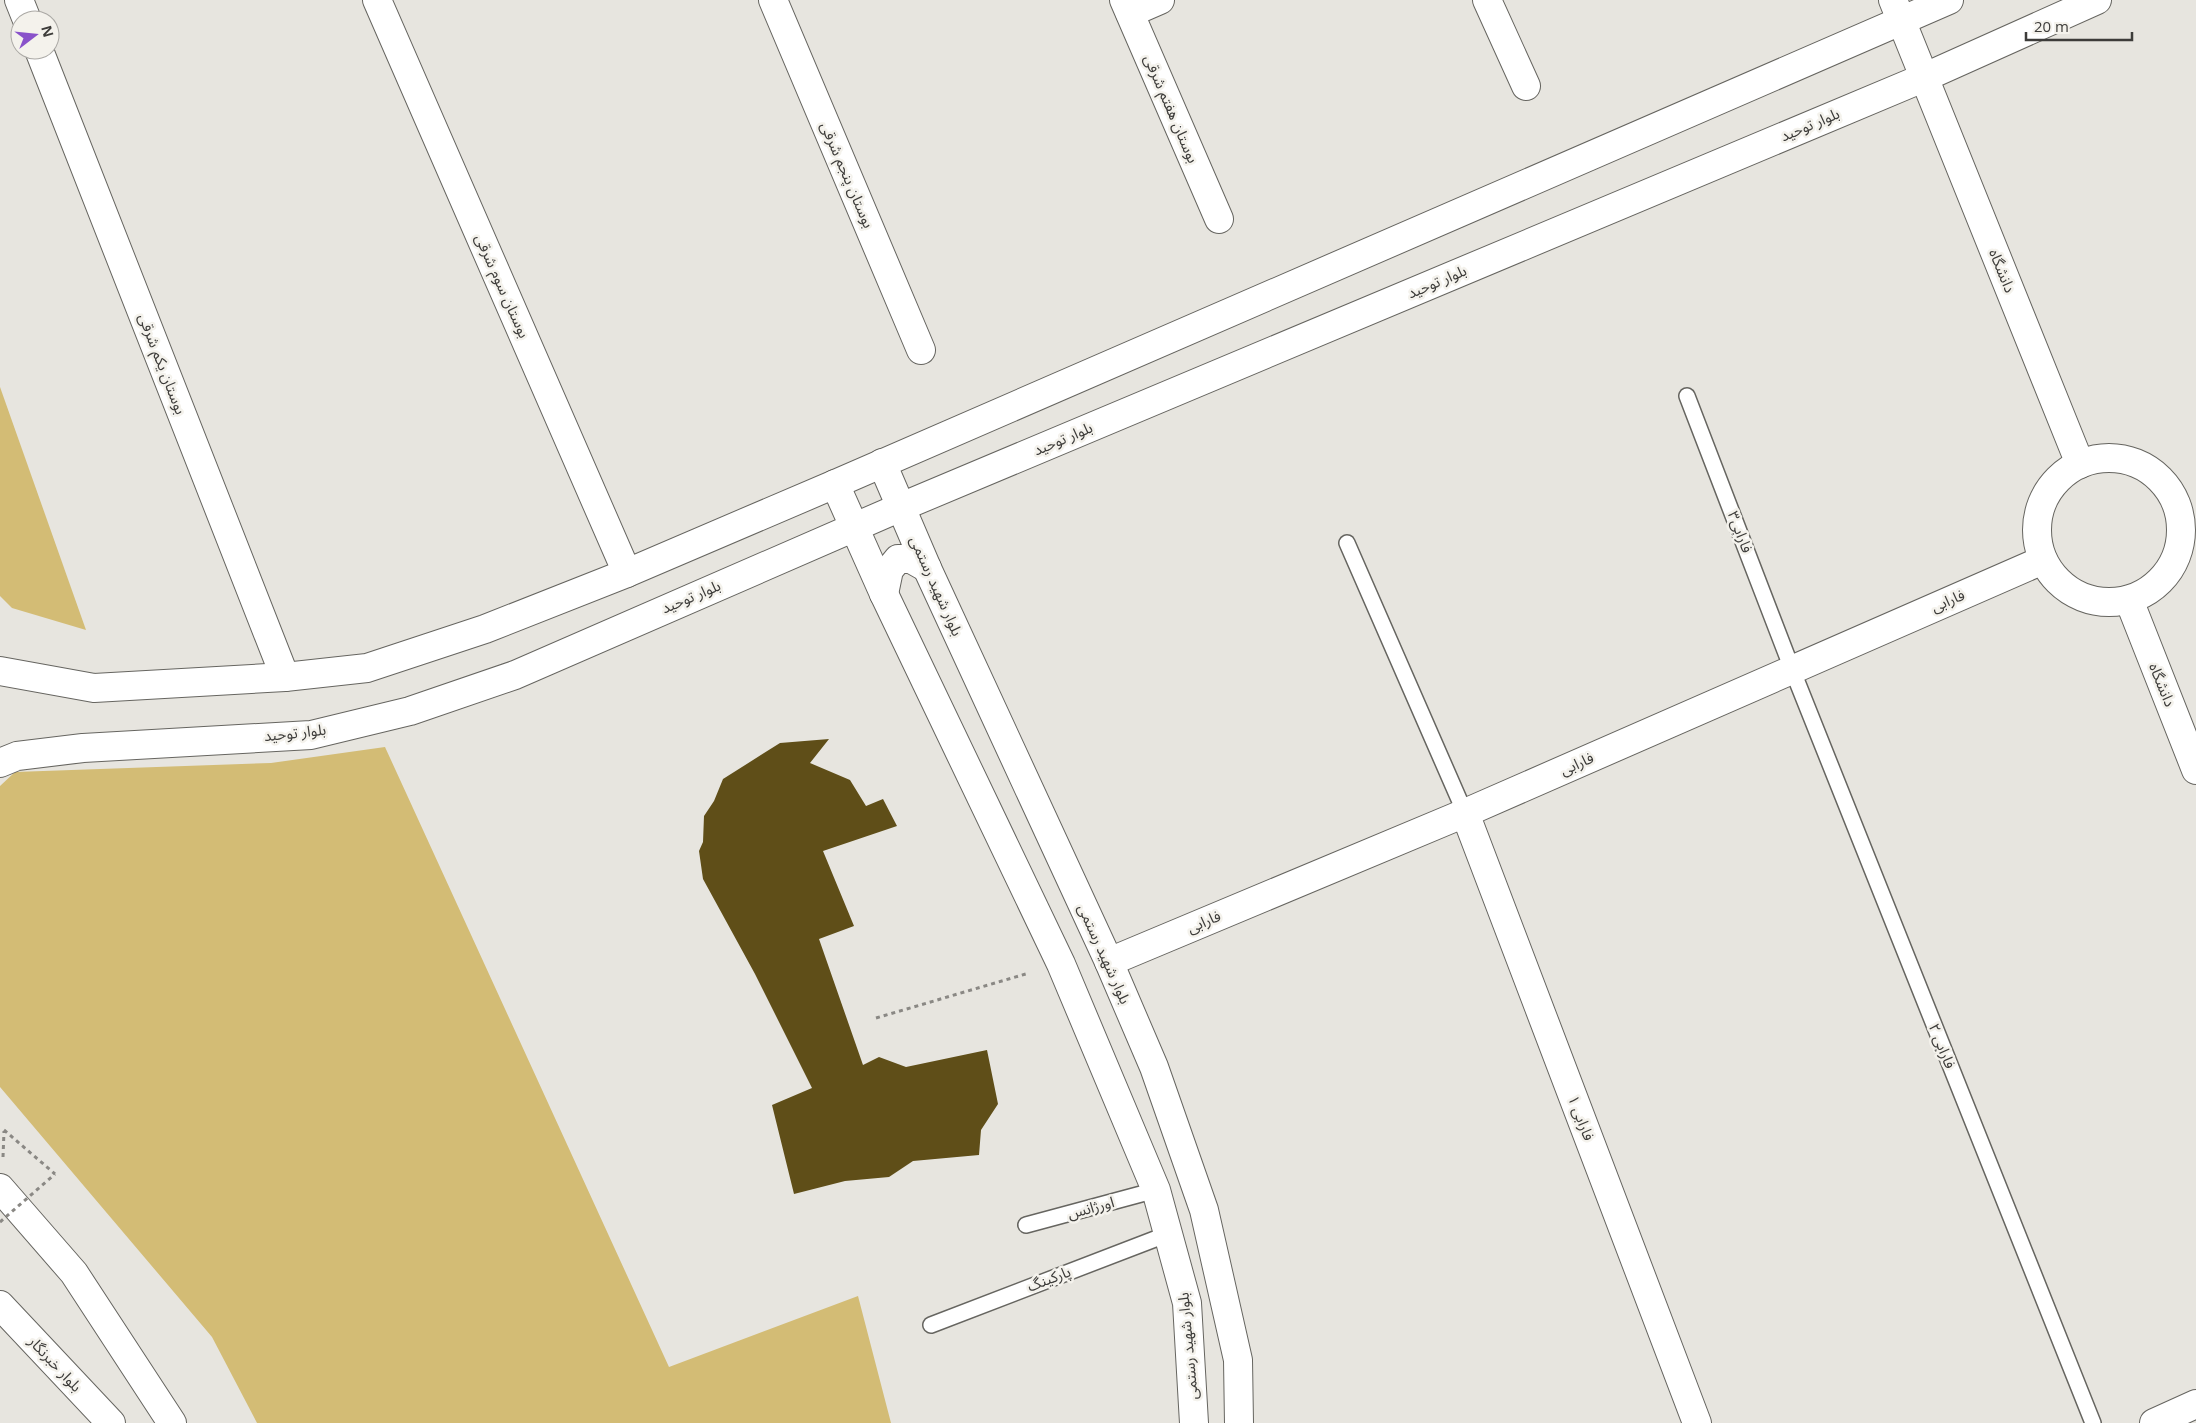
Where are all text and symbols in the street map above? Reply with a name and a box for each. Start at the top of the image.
north arrow [10,10,60,60]
scale bar [2026,10,2132,42]
text: 20 m [2034,16,2069,36]
text: N [37,23,59,39]
street label: بوستان هفتم شرقی [1138,51,1204,167]
street label: بلوار توحید [1777,103,1842,146]
street label: بوستان پنجم شرقی [815,118,879,232]
street label: بوستان سوم شرقی [469,230,535,342]
street label: دانشگاه [1985,246,2021,296]
street label: بلوار توحید [1404,260,1469,303]
street label: بوستان یکم شرقی [133,310,191,418]
street label: بلوار توحید [1030,417,1095,460]
street label: فارابی۳ [1724,508,1758,556]
street label: بلوار شهید رستمی [906,532,968,639]
street label: بلوار توحید [658,575,723,618]
street label: فارابی [1928,584,1968,616]
street label: دانشگاه [2145,660,2181,710]
street label: بلوار توحید [263,719,327,745]
street label: فارابی [1557,747,1597,779]
street label: بلوار شهید رستمی [1074,900,1136,1007]
street label: فارابی [1184,905,1224,937]
street label: فارابی ۲ [1925,1020,1961,1072]
street label: فارابی ۱ [1564,1092,1600,1144]
street label: اورژانس [1065,1191,1116,1223]
street label: پارکینگ [1024,1261,1074,1297]
street label: بلوار شهید رستمی [1172,1292,1202,1401]
street label: بلوار خبرنگار [24,1330,87,1396]

